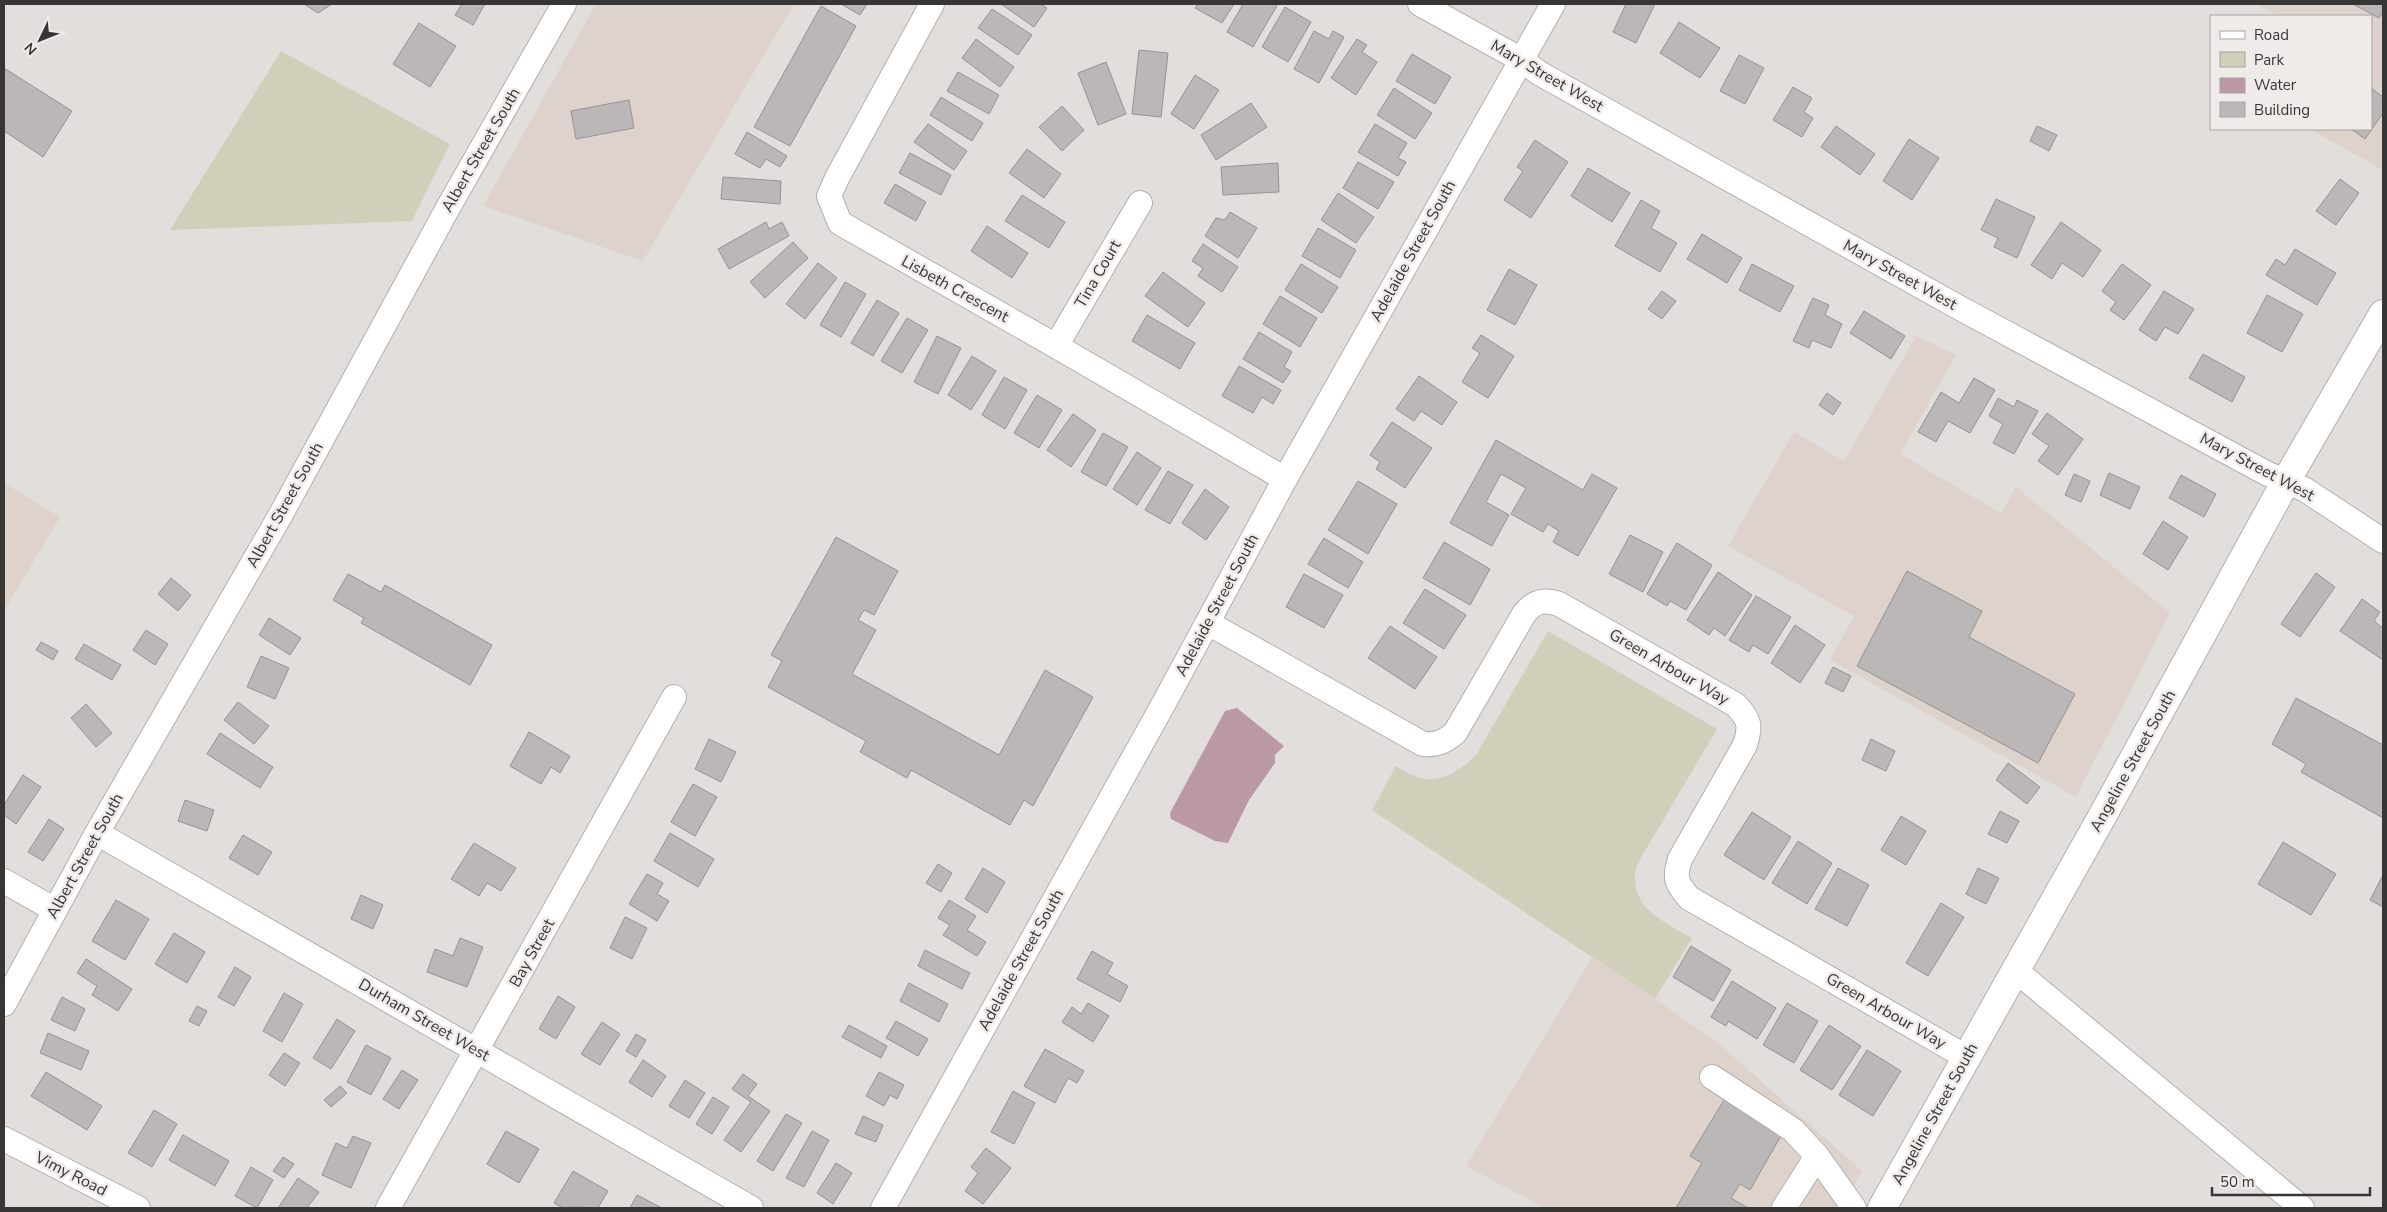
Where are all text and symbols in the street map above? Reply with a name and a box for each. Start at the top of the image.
north arrow [15,15,65,65]
legend [2210,15,2372,130]
text: Road [2254,25,2289,45]
street label: Mary Street West [1487,35,1608,117]
text: N [20,38,41,59]
text: Park [2254,50,2284,70]
text: Water [2254,75,2297,95]
street label: Albert Street South [436,84,526,216]
text: Building [2254,100,2310,120]
street label: Adelaide Street South [1365,176,1461,326]
street label: Mary Street West [1839,235,1961,316]
street label: Tina Court [1070,236,1126,312]
street label: Lisbeth Crescent [897,250,1013,328]
street label: Mary Street West [2196,428,2319,507]
street label: Albert Street South [241,438,329,572]
street label: Adelaide Street South [1170,530,1264,680]
street label: Green Arbour Way [1605,624,1734,711]
street label: Angeline Street South [2085,686,2181,836]
street label: Albert Street South [41,789,129,923]
street label: Adelaide Street South [973,885,1069,1035]
street label: Bay Street [504,914,560,991]
street label: Green Arbour Way [1822,968,1951,1055]
street label: Durham Street West [354,973,494,1067]
street label: Angeline Street South [1887,1039,1983,1189]
street label: Vimy Road [30,1146,111,1201]
scale bar [2212,1164,2370,1196]
text: 50 m [2220,1172,2255,1192]

